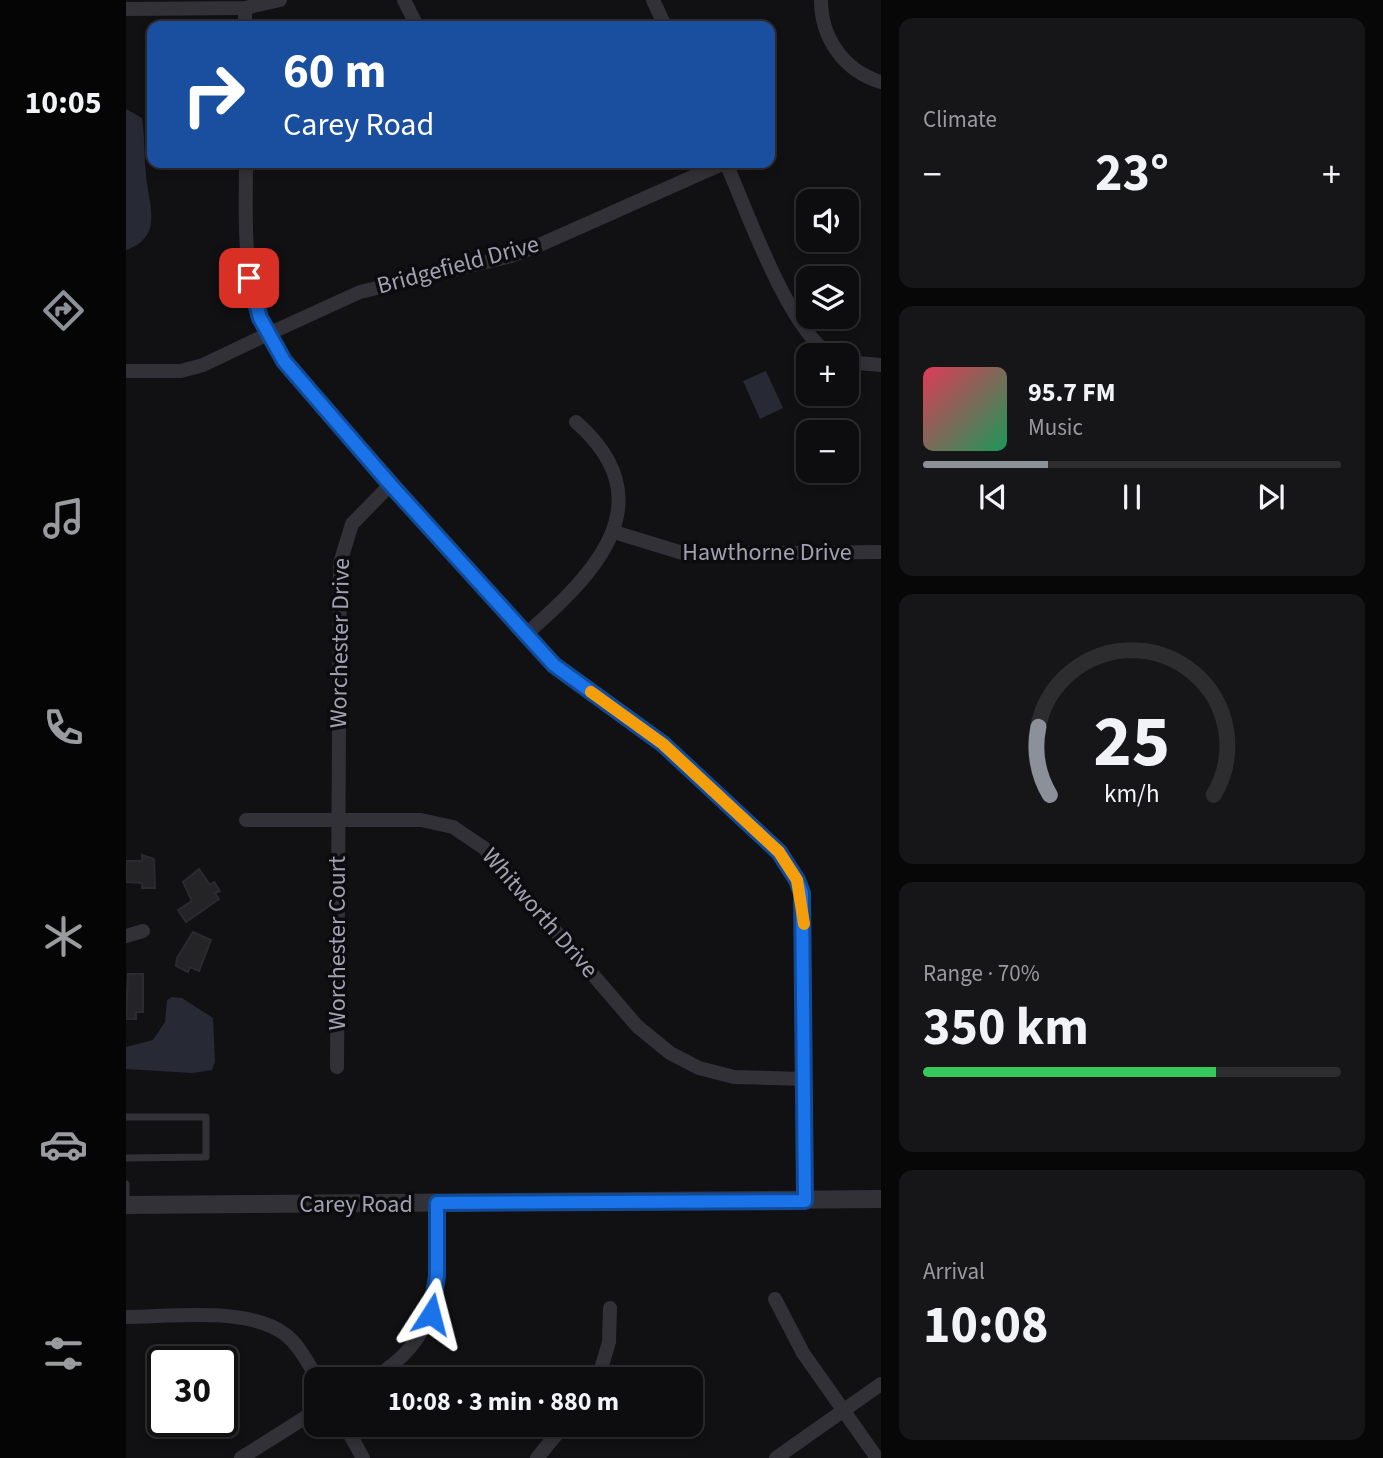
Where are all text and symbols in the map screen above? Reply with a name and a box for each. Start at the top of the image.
text: 60 m [283,37,387,107]
icon: right [168,49,259,140]
text: 10:05 [24,80,102,126]
text: Carey Road [283,102,434,148]
text: Climate [923,103,997,136]
text: 23° [1095,137,1169,211]
text: − [923,148,942,202]
text: + [1322,148,1341,202]
map controls [796,189,859,483]
button: sound [796,189,859,252]
street label: Bridgefield Drive [373,227,543,303]
pin [219,248,279,308]
icon: arrive [230,259,268,297]
button: layers [796,266,859,329]
icon: directions [39,286,88,335]
button: + [796,343,859,406]
text: 95.7 FM [1028,374,1116,411]
text: Music [1028,411,1083,444]
button: − [796,420,859,483]
icon: previous [974,478,1012,516]
icon: pause [1113,478,1151,516]
icon: next [1252,478,1290,516]
icon: music [39,494,88,543]
street label: Hawthorne Drive [682,535,852,570]
street label: Worchester Drive [321,558,359,728]
text: 25 [1094,690,1170,794]
icon: phone [39,703,88,752]
text: km/h [1104,776,1160,812]
street label: Whitworth Drive [474,840,606,986]
street label: Worchester Court [320,856,355,1030]
icon: climate [39,912,88,961]
text: Range · 70% [923,957,1040,990]
text: 350 km [923,991,1089,1065]
icon: car [39,1120,88,1169]
street label: Carey Road [299,1187,413,1222]
text: Arrival [923,1255,985,1288]
position arrow [394,1277,468,1351]
text: 10:08 [923,1289,1048,1363]
icon: filters [39,1329,88,1378]
speed limit sign: 30 [147,1346,238,1437]
text: 10:08 · 3 min · 880 m [388,1383,619,1420]

